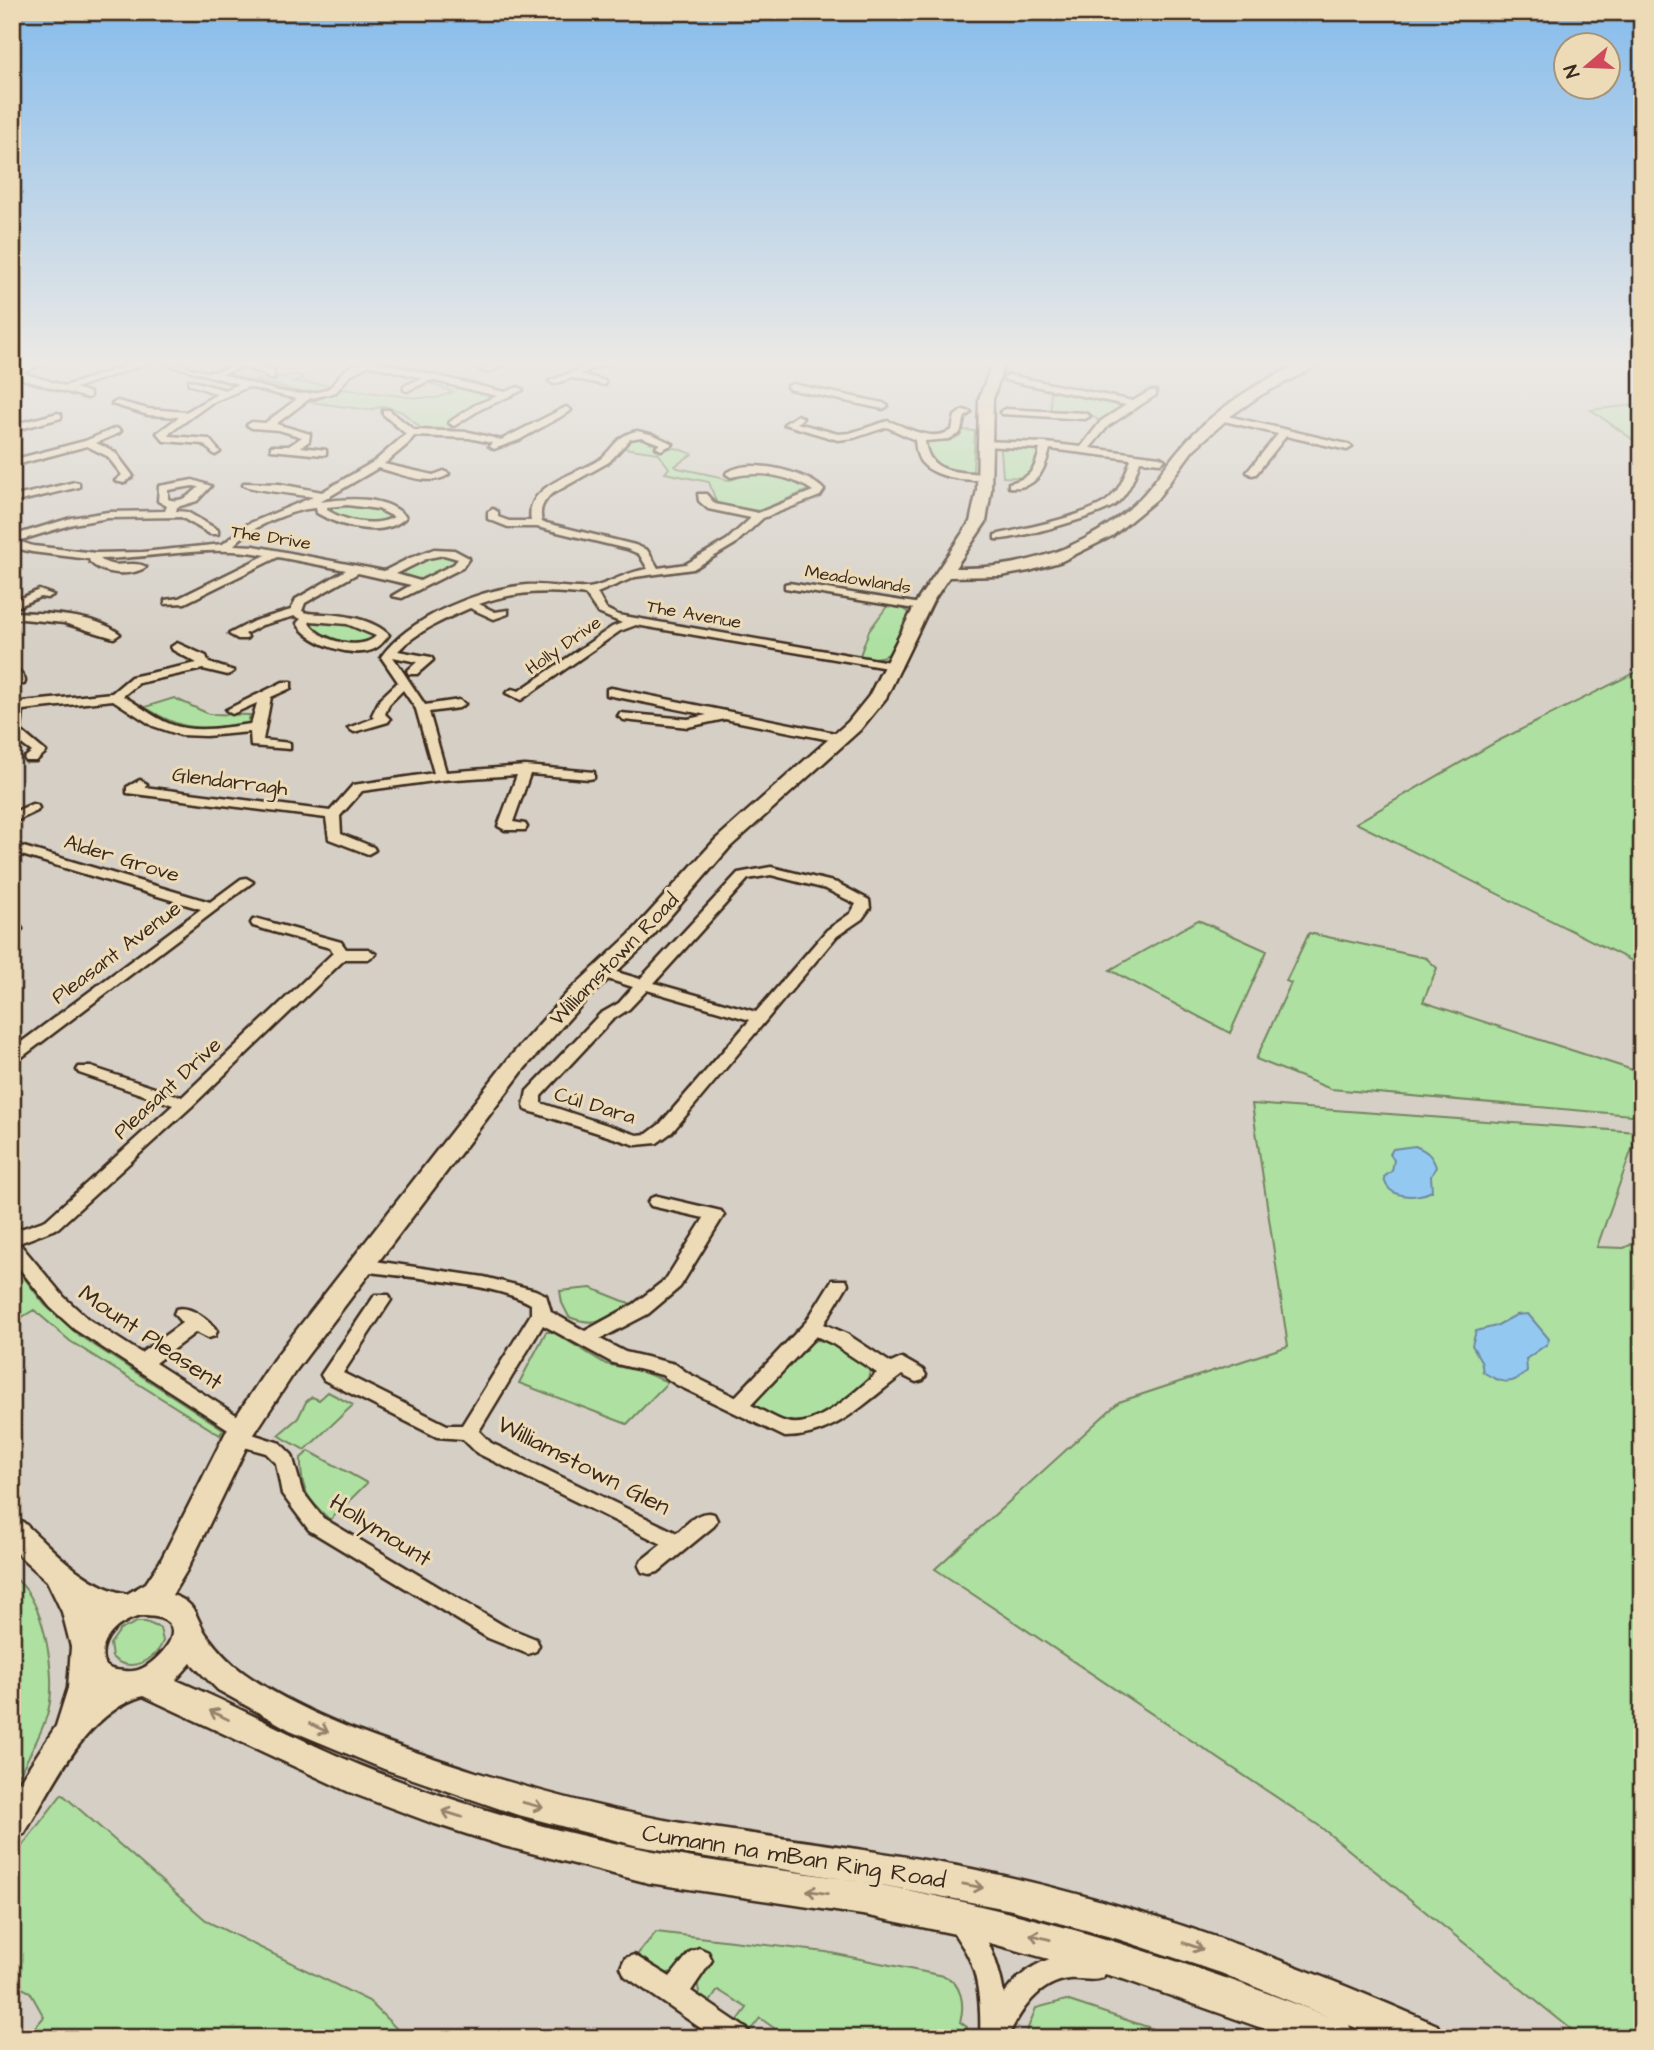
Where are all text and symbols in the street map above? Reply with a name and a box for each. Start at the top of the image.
north arrow [1552,32,1622,102]
text: N [1558,61,1587,81]
street label: The Drive [229,519,313,556]
street label: Meadowlands [803,559,913,600]
street label: The Avenue [645,594,743,635]
street label: Holly Drive [520,610,607,681]
street label: Glendarragh [170,760,290,805]
street label: Alder Grove [61,827,183,890]
street label: Williamstown Road [543,886,686,1032]
street label: Pleasant Avenue [45,894,187,1011]
street label: Pleasant Drive [107,1031,228,1146]
street label: Cúl Dara [551,1079,639,1132]
street label: Mount Pleasent [71,1277,230,1399]
street label: Williamstown Glen [491,1408,676,1524]
street label: Hollymount [322,1486,438,1577]
one-way arrow [209,1708,230,1721]
one-way arrow [308,1721,329,1735]
one-way arrow [521,1799,544,1812]
one-way arrow [441,1806,463,1819]
street label: Cumann na mBan Ring Road [639,1816,948,1899]
one-way arrow [961,1880,984,1894]
one-way arrow [806,1886,829,1899]
one-way arrow [1029,1930,1052,1943]
one-way arrow [1181,1941,1203,1953]

